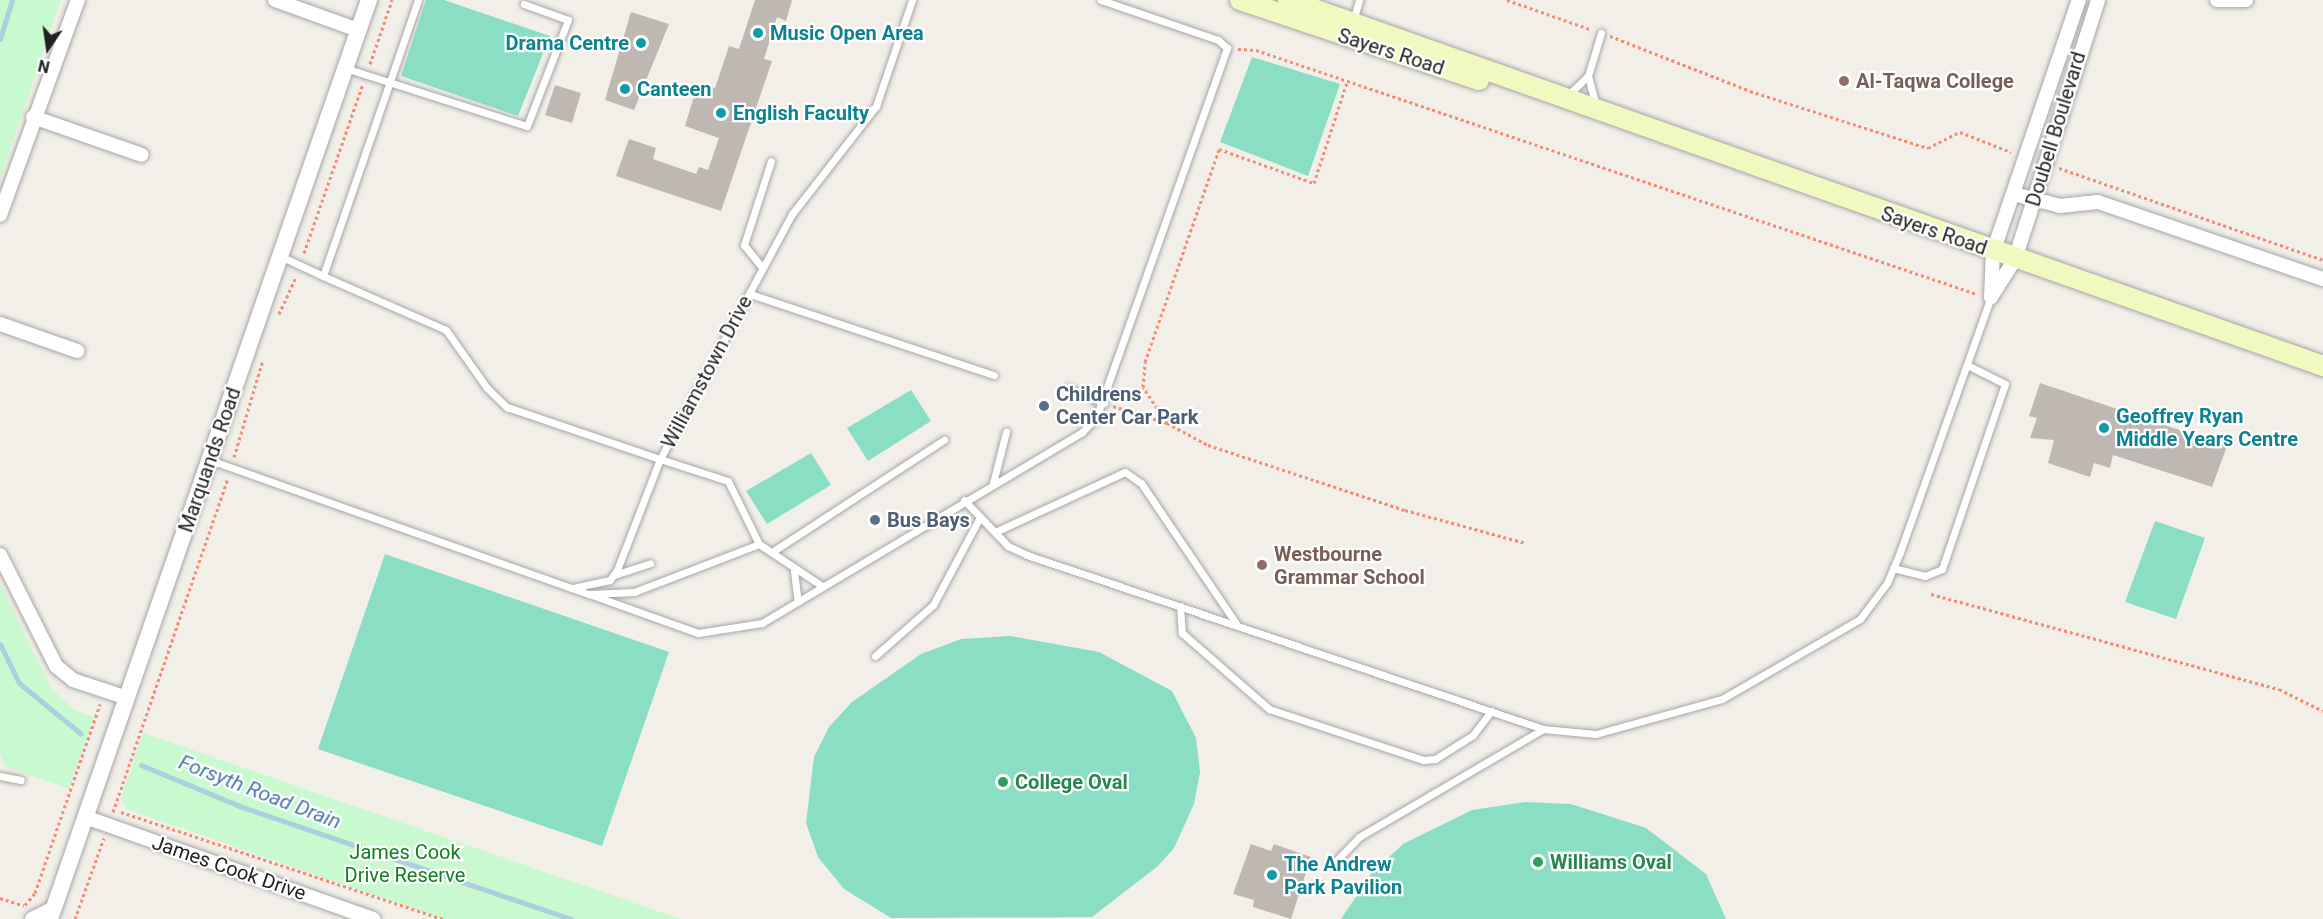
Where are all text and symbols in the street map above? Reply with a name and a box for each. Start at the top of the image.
north arrow [18,18,78,78]
place label: Music Open Area [770,21,924,45]
street label: Sayers Road [1335,24,1447,80]
marker: Music Open Area [751,26,765,40]
place label: Drama Centre [505,31,629,55]
marker: Drama Centre [634,36,648,50]
street label: Doubell Boulevard [2021,49,2091,209]
text: N [36,56,51,77]
place label: Al-Taqwa College [1856,69,2014,93]
marker: Al-Taqwa College [1837,74,1851,88]
place label: Canteen [637,77,712,101]
marker: Canteen [618,82,632,96]
place label: English Faculty [733,101,869,125]
marker: English Faculty [714,106,728,120]
street label: Sayers Road [1878,202,1990,260]
street label: Williamstown Drive [657,291,757,453]
place label: Childrens Center Car Park [1056,382,1199,429]
street label: Marquands Road [174,384,246,536]
marker: Childrens Center Car Park [1037,399,1051,413]
place label: Geoffrey Ryan Middle Years Centre [2116,404,2298,451]
marker: Geoffrey Ryan Middle Years Centre [2097,421,2111,435]
place label: Bus Bays [887,508,970,532]
marker: Bus Bays [868,513,882,527]
place label: Westbourne Grammar School [1274,542,1425,589]
marker: Westbourne Grammar School [1255,558,1269,572]
water label: Forsyth Road Drain [175,749,345,835]
place label: College Oval [1015,770,1128,794]
marker: College Oval [996,775,1010,789]
street label: James Cook Drive [149,830,309,906]
park label: James Cook Drive Reserve [345,841,465,888]
place label: Williams Oval [1550,850,1672,874]
place label: The Andrew Park Pavilion [1284,852,1402,899]
marker: Williams Oval [1531,855,1545,869]
marker: The Andrew Park Pavilion [1265,868,1279,882]

